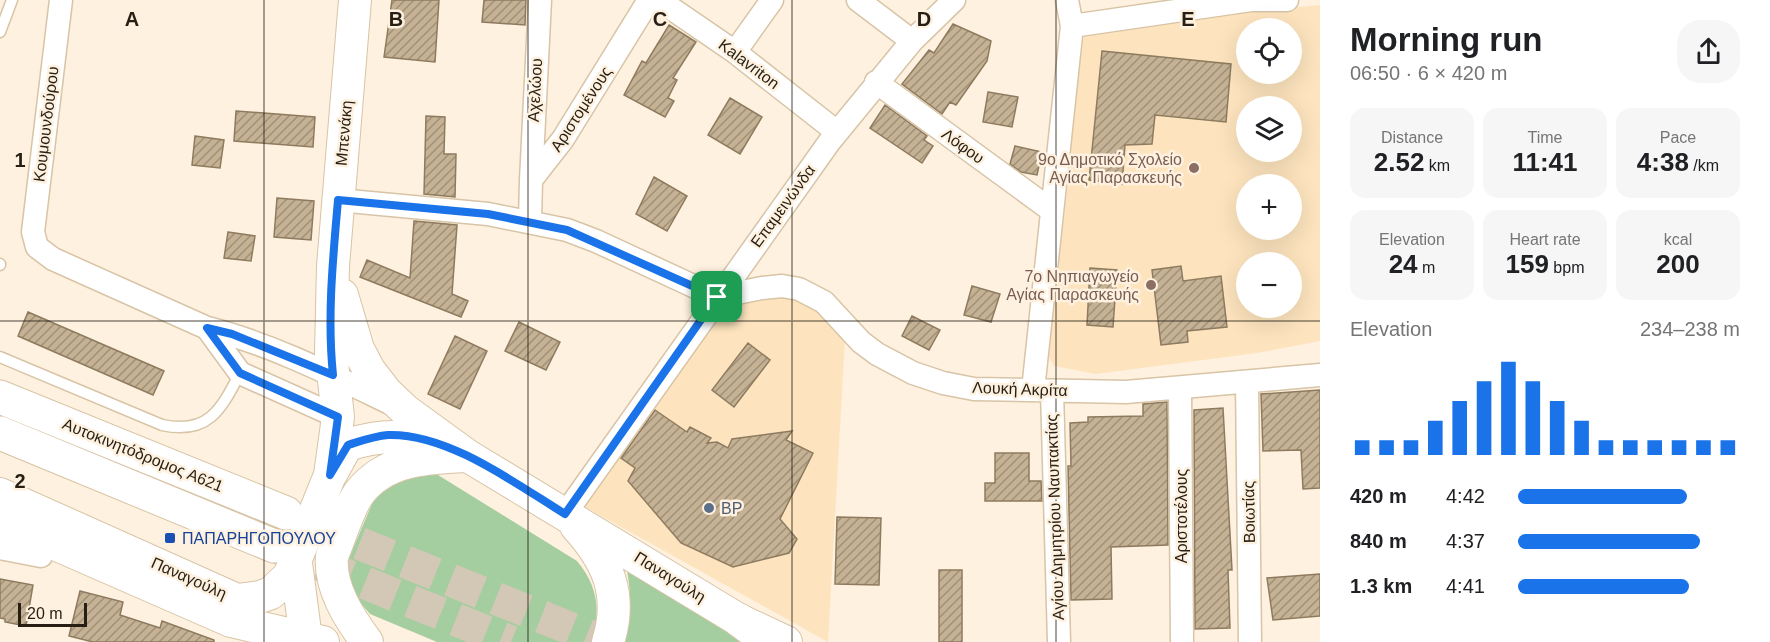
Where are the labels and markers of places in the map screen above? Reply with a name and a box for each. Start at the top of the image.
place label: 9ο Δημοτικό Σχολείο Αγίας Παρασκευής [1038,151,1182,186]
marker: 9ο Δημοτικό Σχολείο Αγίας Παρασκευής [1187,161,1201,175]
place label: 7ο Νηπιαγωγείο Αγίας Παρασκευής [1006,268,1139,303]
pin [691,271,742,322]
marker: 7ο Νηπιαγωγείο Αγίας Παρασκευής [1144,278,1158,292]
place label: BP [721,500,742,517]
marker: BP [702,501,716,515]
place label: ΠΑΠΑΡΗΓΟΠΟΥΛΟΥ [182,530,336,547]
marker: ΠΑΠΑΡΗΓΟΠΟΥΛΟΥ [163,531,177,545]

